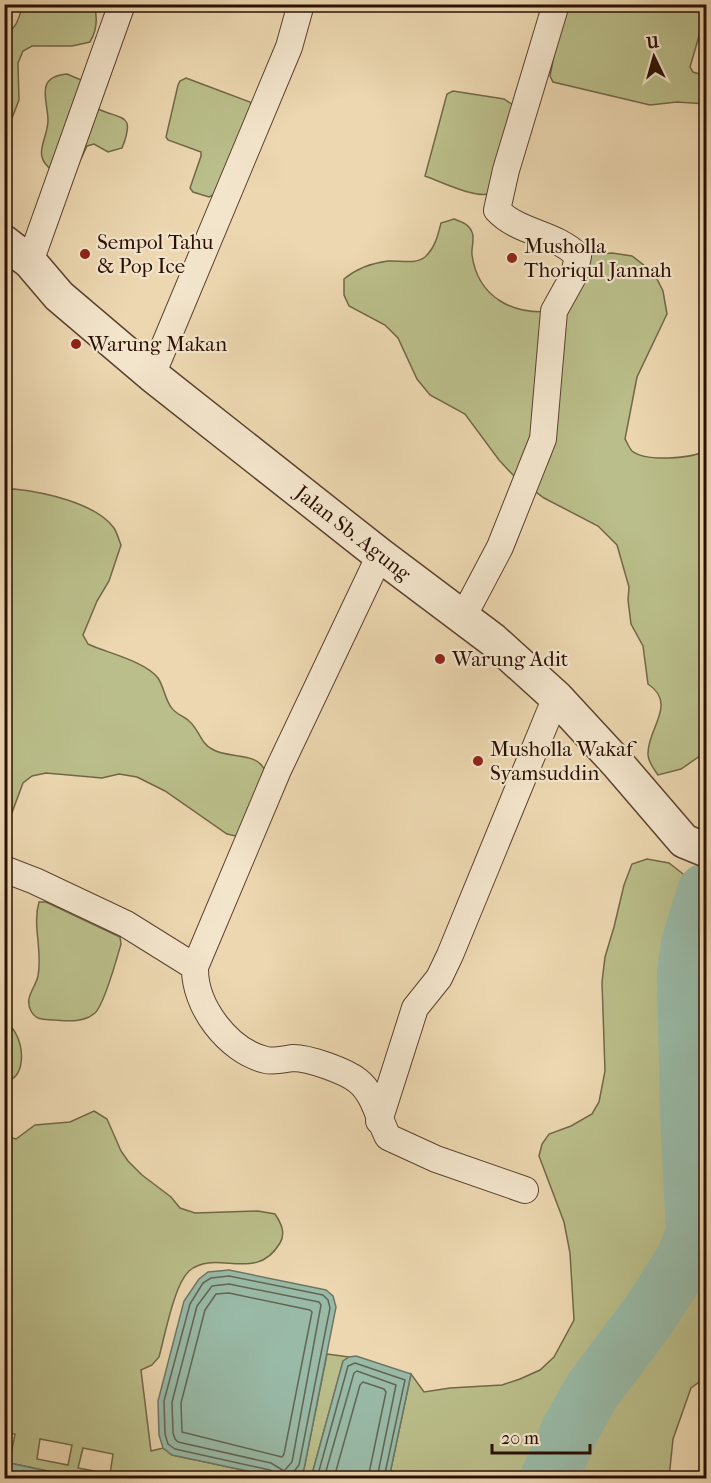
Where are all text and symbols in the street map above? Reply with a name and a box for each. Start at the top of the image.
north arrow [624,27,684,87]
text: U [645,33,660,53]
place label: Sempol Tahu & Pop Ice [97,230,213,278]
place label: Musholla Thoriqul Jannah [524,234,672,282]
marker: Sempol Tahu & Pop Ice [78,247,92,261]
marker: Musholla Thoriqul Jannah [505,251,519,265]
place label: Warung Makan [87,332,227,356]
marker: Warung Makan [69,337,83,351]
street label: Jalan Sb. Agung [289,479,416,586]
place label: Warung Adit [451,647,569,671]
marker: Warung Adit [433,652,447,666]
place label: Musholla Wakaf Syamsuddin [490,737,637,785]
marker: Musholla Wakaf Syamsuddin [471,754,485,768]
scale bar [492,1417,590,1455]
text: 20 m [501,1428,539,1449]

